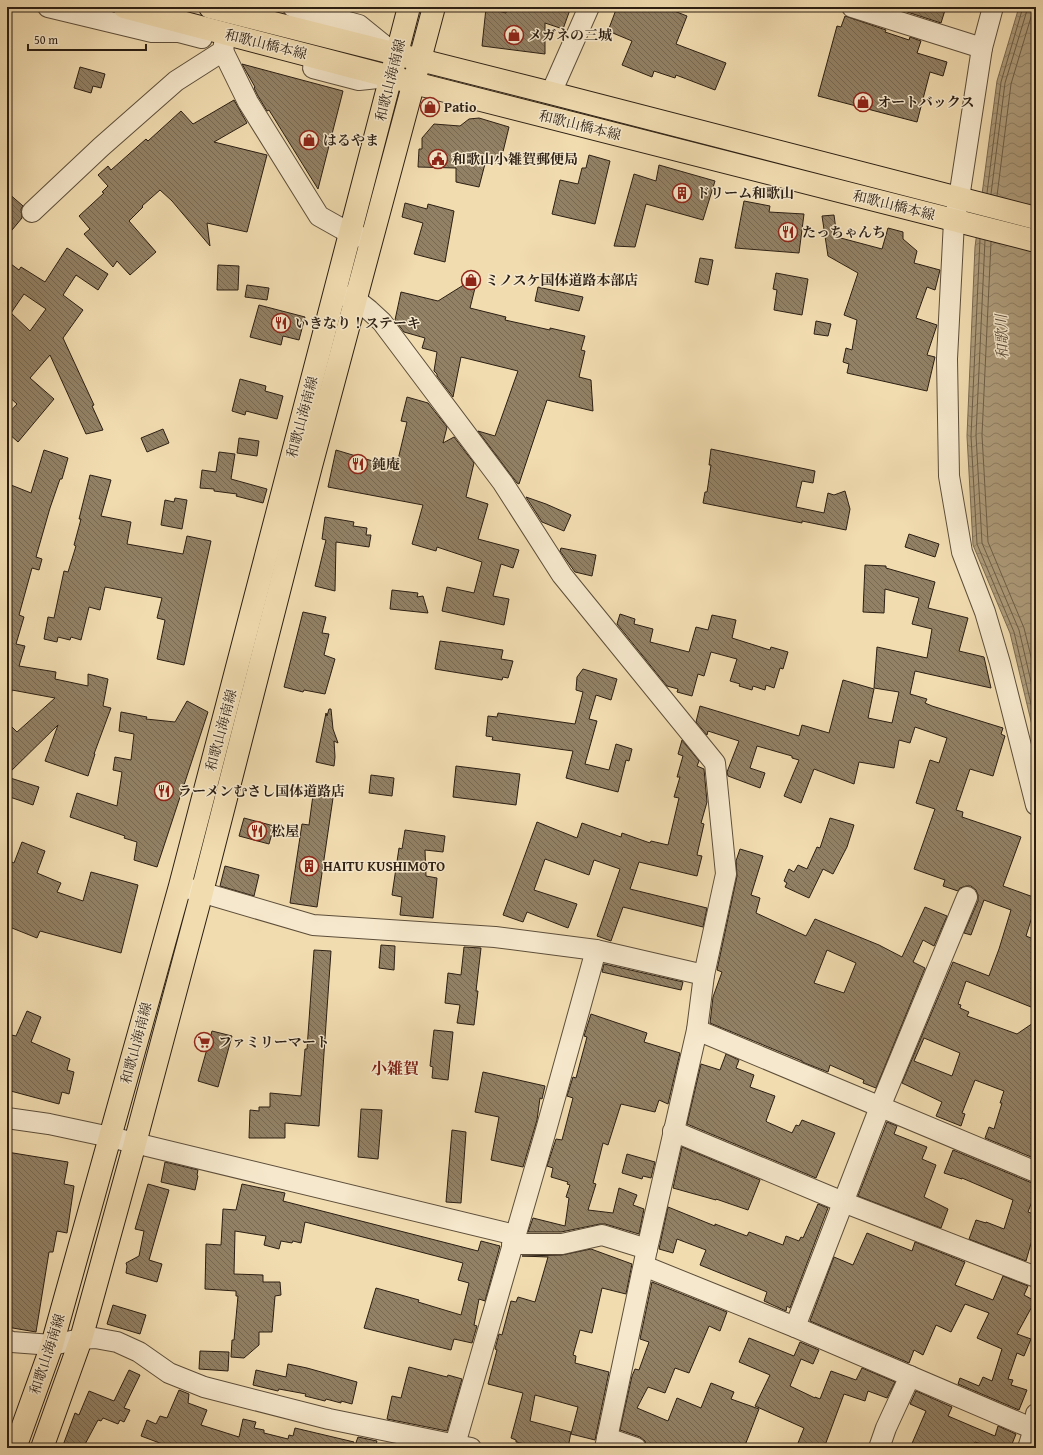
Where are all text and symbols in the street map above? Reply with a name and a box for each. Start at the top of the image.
street label: 和歌山橋本線 [223,24,309,64]
shop icon: メガネの三城 [503,24,525,46]
place label: メガネの三城 [528,25,612,45]
scale bar [28,26,146,52]
text: 50 m [34,31,58,48]
street label: 和歌山海南線 [370,37,410,123]
shop icon: オートバックス [852,91,874,113]
place label: オートバックス [877,92,975,112]
shop icon: Patio [419,96,441,118]
place label: Patio [444,97,477,117]
street label: 和歌山橋本線 [537,105,623,145]
shop icon: はるやま [298,129,320,151]
place label: はるやま [323,130,379,150]
public building icon: 和歌山小雑賀郵便局 [427,148,449,170]
place label: 和歌山小雑賀郵便局 [452,149,578,169]
building icon: ドリーム和歌山 [671,182,693,204]
place label: ドリーム和歌山 [696,183,794,203]
street label: 和歌山橋本線 [851,185,937,225]
restaurant icon: たっちゃんち [777,221,799,243]
place label: たっちゃんち [802,222,886,242]
shop icon: ミノスケ国体道路本部店 [460,269,482,291]
place label: ミノスケ国体道路本部店 [485,270,638,290]
restaurant icon: いきなり！ステーキ [270,312,292,334]
water label: 和歌川 [990,312,1013,360]
place label: いきなり！ステーキ [295,313,421,333]
street label: 和歌山海南線 [281,374,323,460]
restaurant icon: 鈍庵 [347,453,369,475]
place label: 鈍庵 [372,454,400,474]
street label: 和歌山海南線 [200,687,242,773]
restaurant icon: ラーメンむさし国体道路店 [153,780,175,802]
place label: ラーメンむさし国体道路店 [178,781,345,801]
restaurant icon: 松屋 [246,820,268,842]
place label: 松屋 [271,821,299,841]
building icon: HAITU KUSHIMOTO [298,855,320,877]
place label: HAITU KUSHIMOTO [323,856,445,876]
street label: 和歌山海南線 [115,1000,157,1086]
supermarket icon: ファミリーマート [193,1031,215,1053]
place label: ファミリーマート [218,1032,330,1052]
district label: 小雑賀 [371,1056,419,1080]
street label: 和歌山海南線 [25,1311,69,1397]

